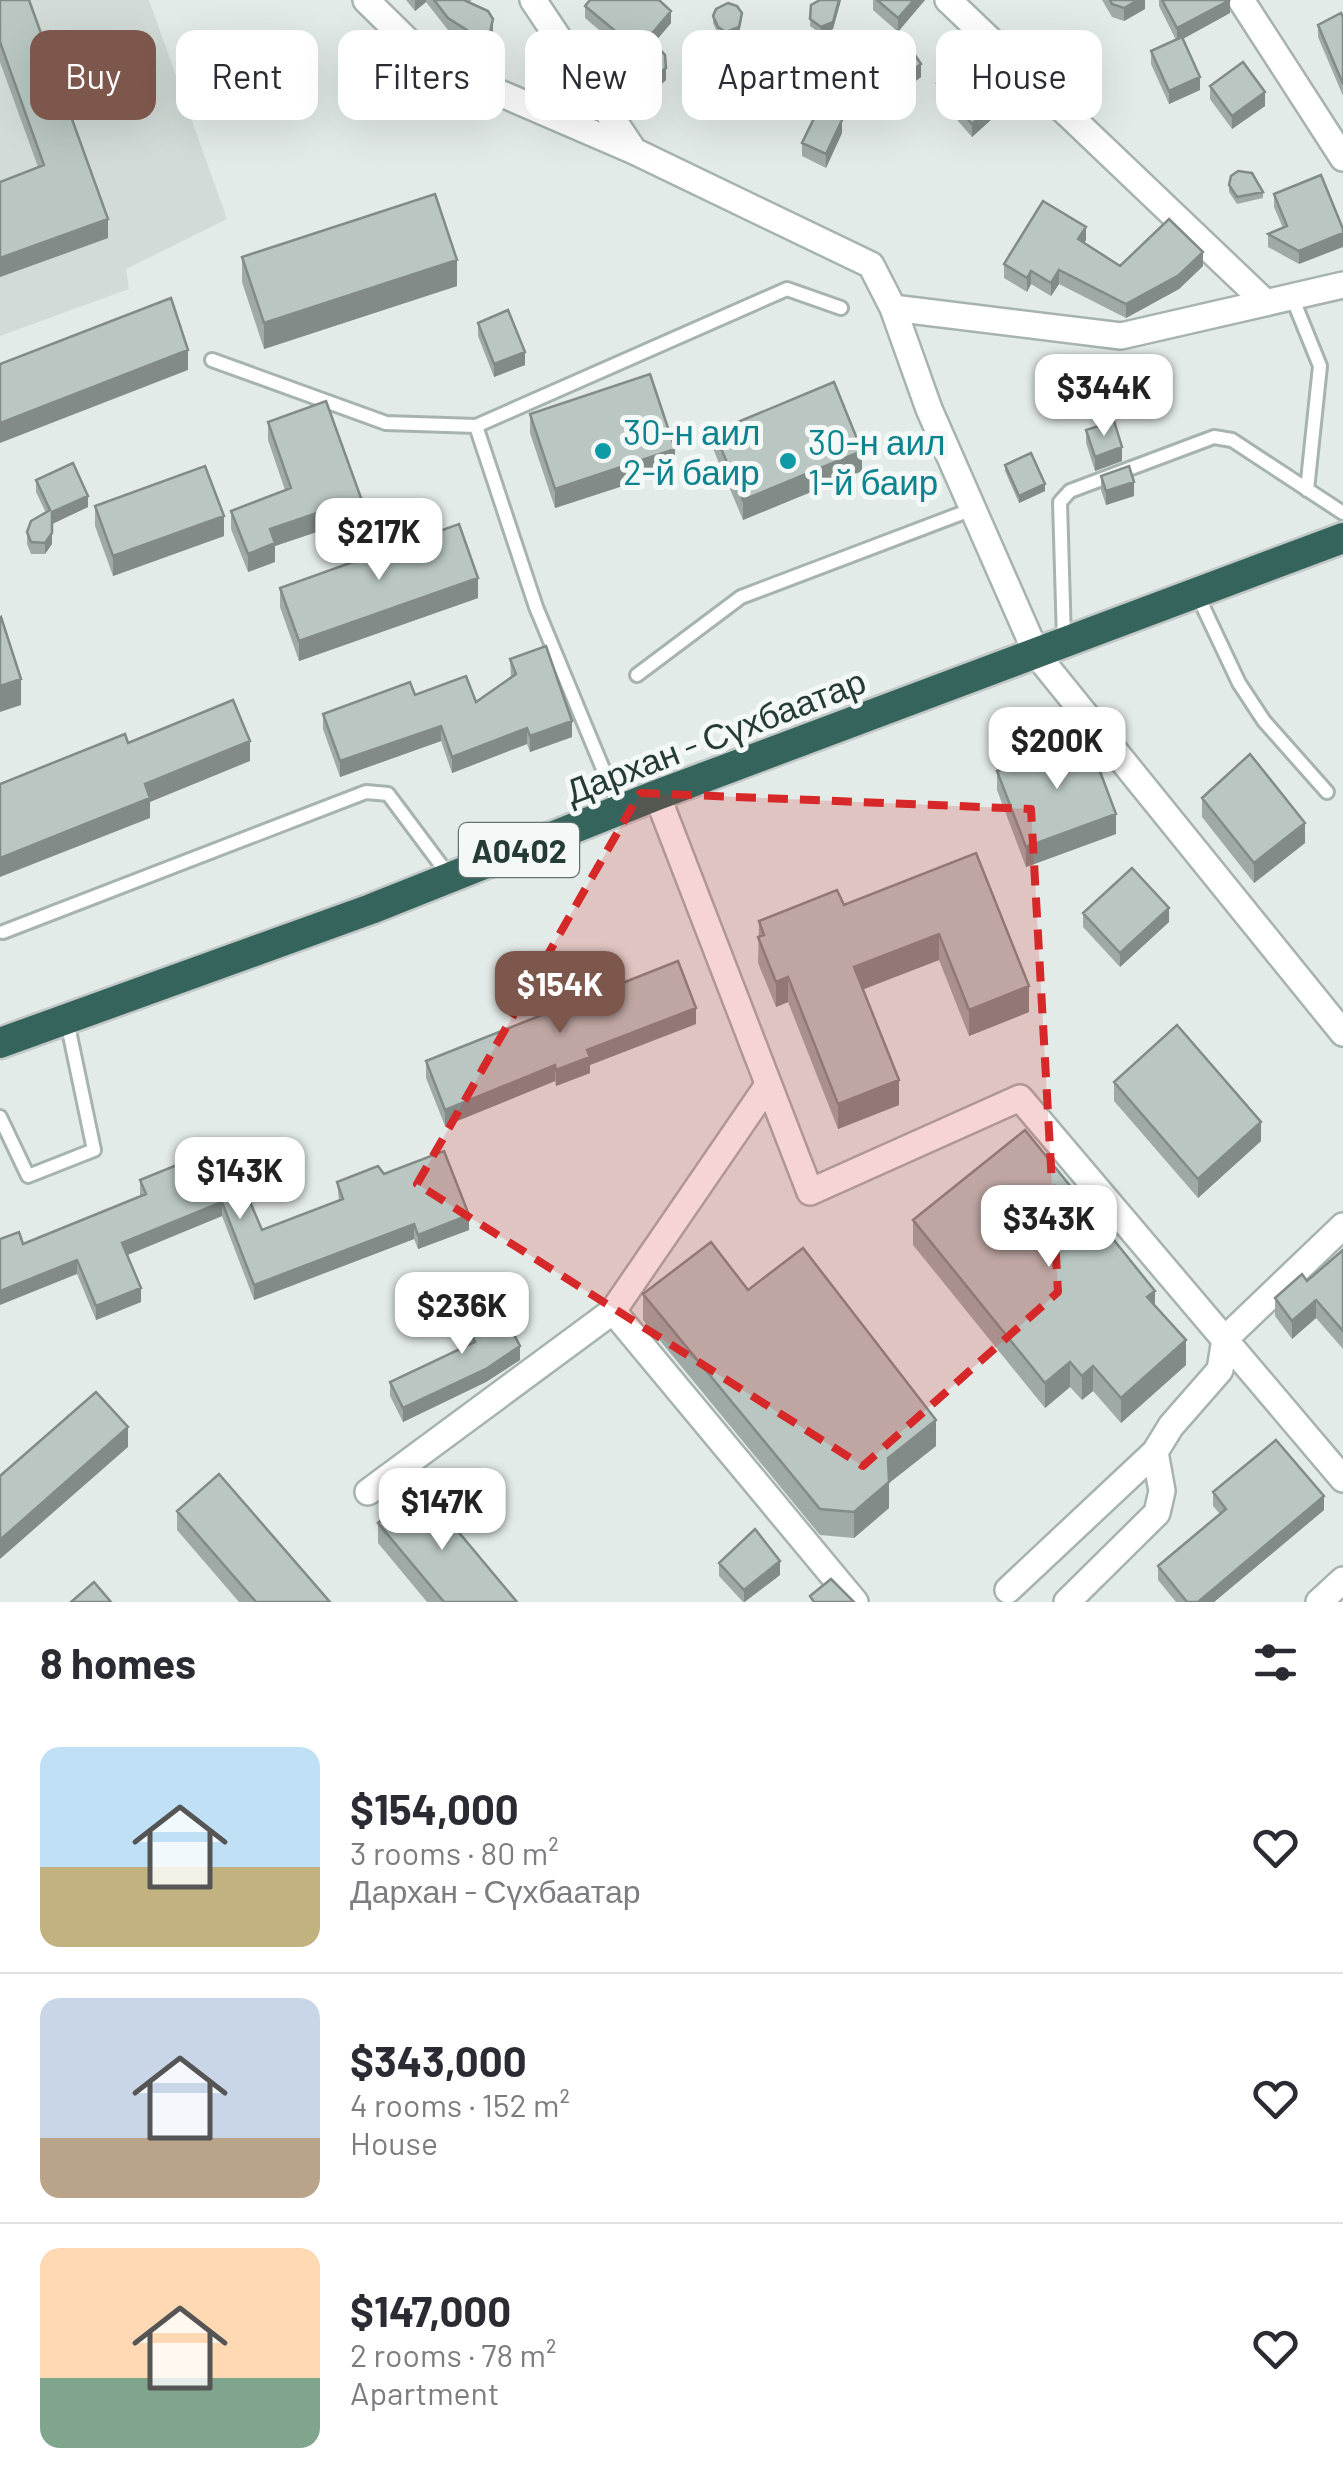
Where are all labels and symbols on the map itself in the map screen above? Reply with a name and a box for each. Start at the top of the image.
pin: $344K [1034,354,1174,439]
place label: 30-н аил 2-й баир [623,410,760,492]
place label: 30-н аил 1-й баир [808,420,945,502]
marker: 30-н аил 2-й баир [592,440,614,462]
marker: 30-н аил 1-й баир [777,450,799,472]
pin: $217K [309,498,449,583]
street label: Дархан - Сүхбаатар [559,658,871,812]
pin: $200K [987,707,1127,792]
road number: A0402 [459,823,579,877]
pin: $154K [490,951,630,1036]
pin: $143K [170,1137,310,1222]
pin: $343K [979,1185,1119,1270]
pin: $236K [392,1272,532,1357]
pin: $147K [372,1468,512,1553]

